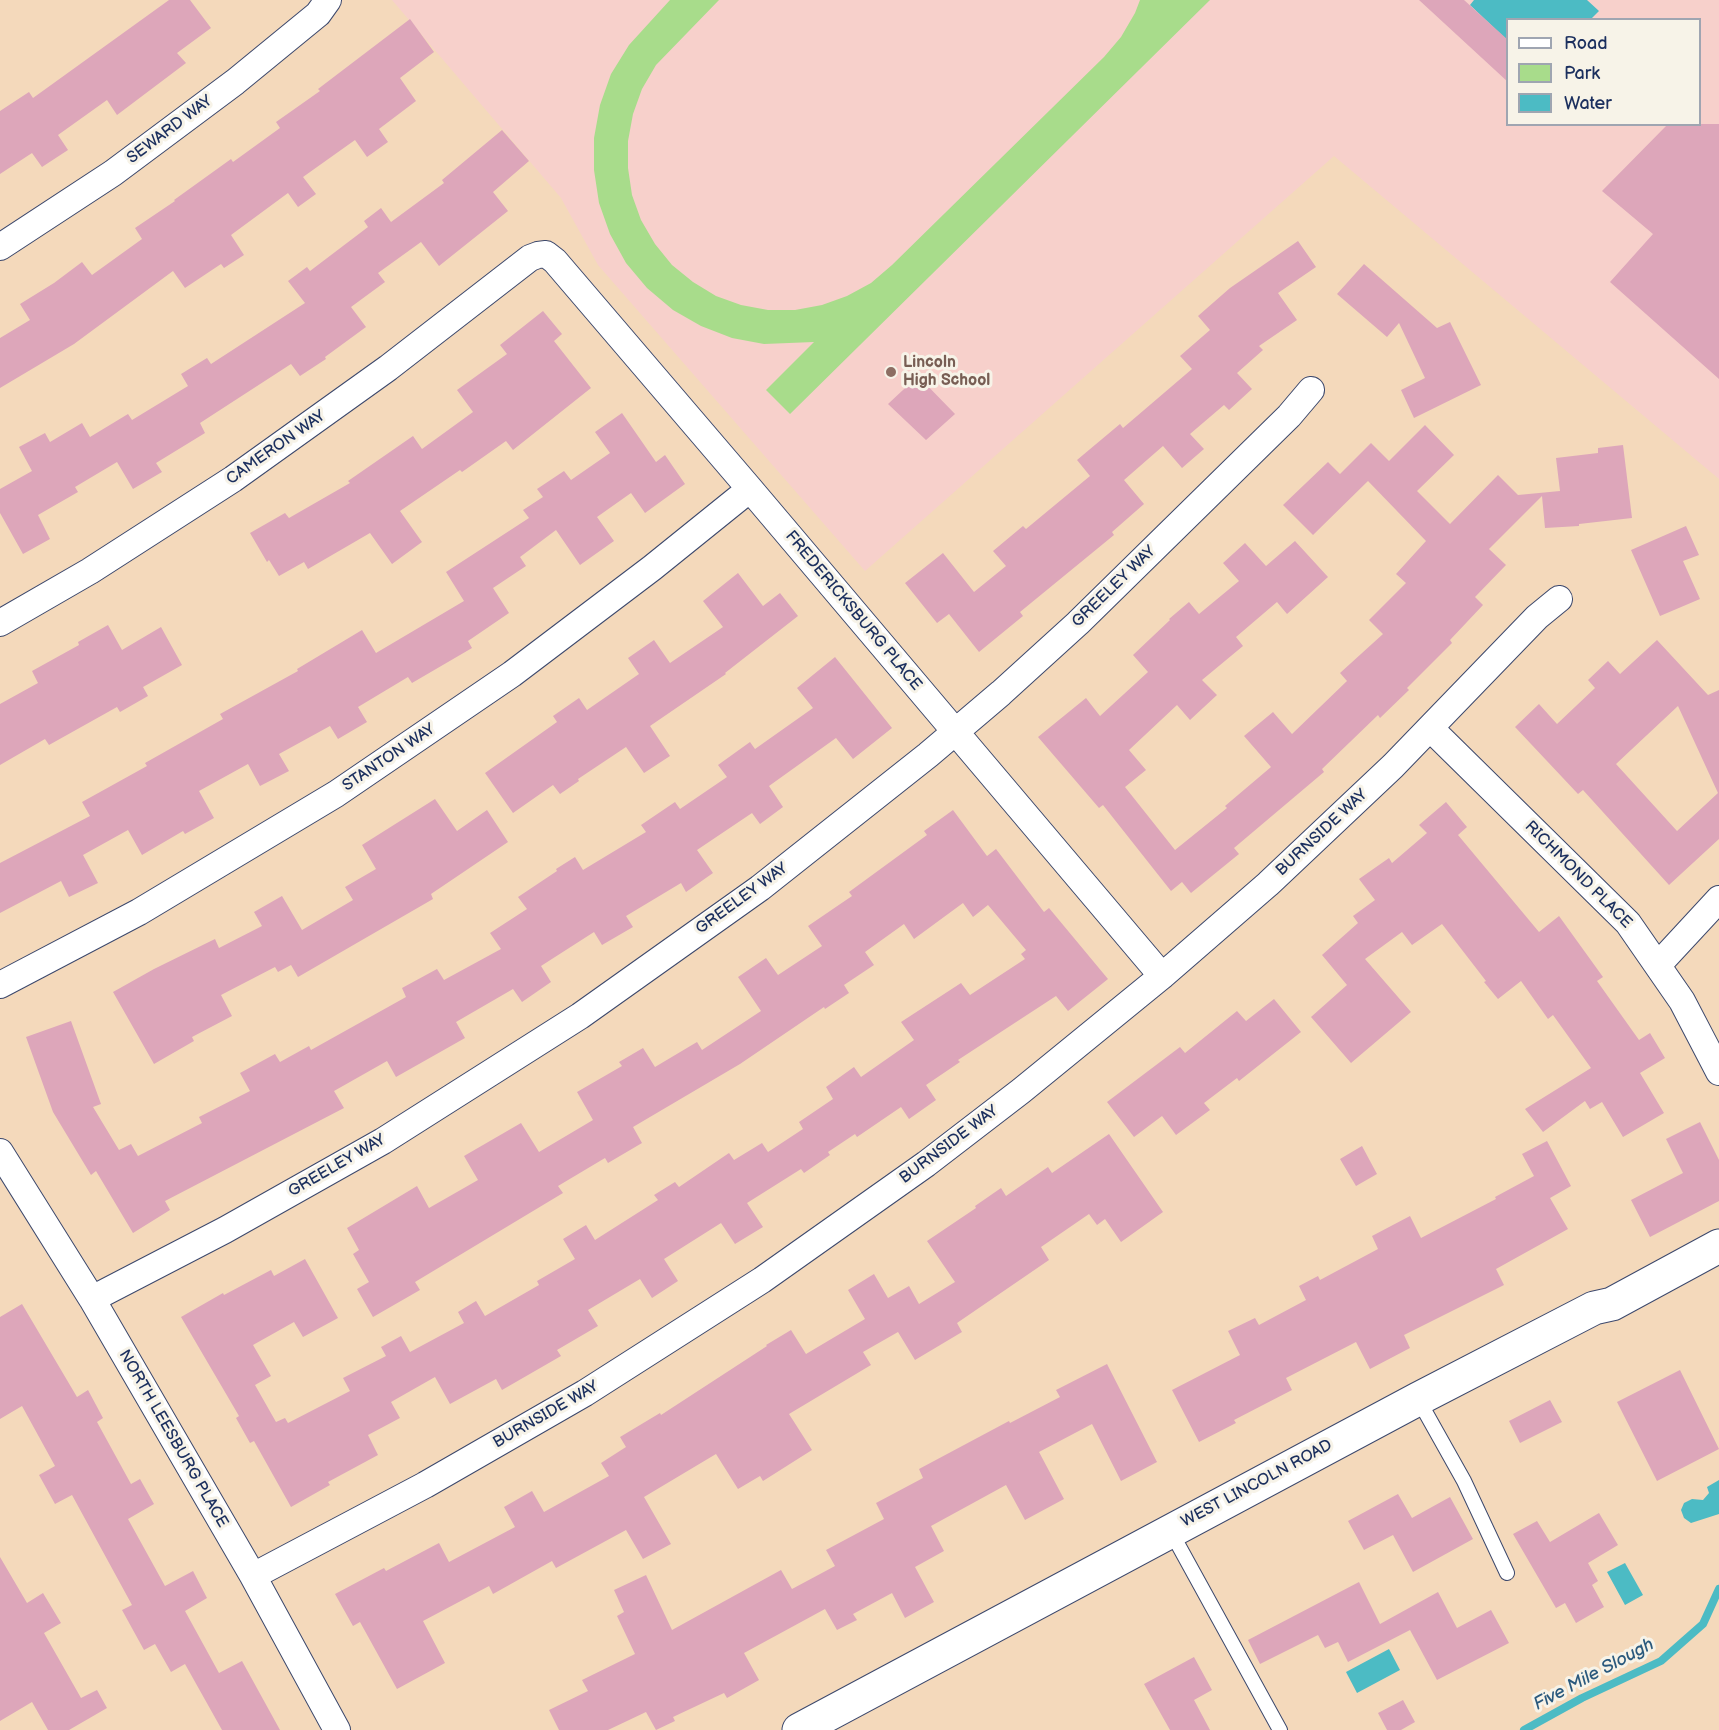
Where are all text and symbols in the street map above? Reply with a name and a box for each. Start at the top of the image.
legend [1506,18,1701,126]
text: Road [1564,33,1608,54]
text: Park [1564,63,1600,84]
street label: SEWARD WAY [124,92,216,168]
text: Water [1564,93,1612,114]
place label: Lincoln High School [903,353,990,391]
marker: Lincoln High School [884,365,898,379]
street label: CAMERON WAY [223,407,329,489]
street label: FREDERICKSBURG PLACE [781,527,925,695]
street label: GREELEY WAY [1068,542,1160,632]
street label: STANTON WAY [339,720,439,796]
street label: BURNSIDE WAY [1272,786,1372,880]
street label: RICHMOND PLACE [1520,817,1636,933]
street label: GREELEY WAY [692,859,792,939]
street label: BURNSIDE WAY [896,1102,1002,1188]
street label: GREELEY WAY [285,1130,389,1202]
street label: NORTH LEESBURG PLACE [114,1347,232,1531]
street label: BURNSIDE WAY [490,1377,602,1453]
street label: WEST LINCOLN ROAD [1178,1436,1336,1532]
water label: Five Mile Slough [1530,1634,1658,1716]

